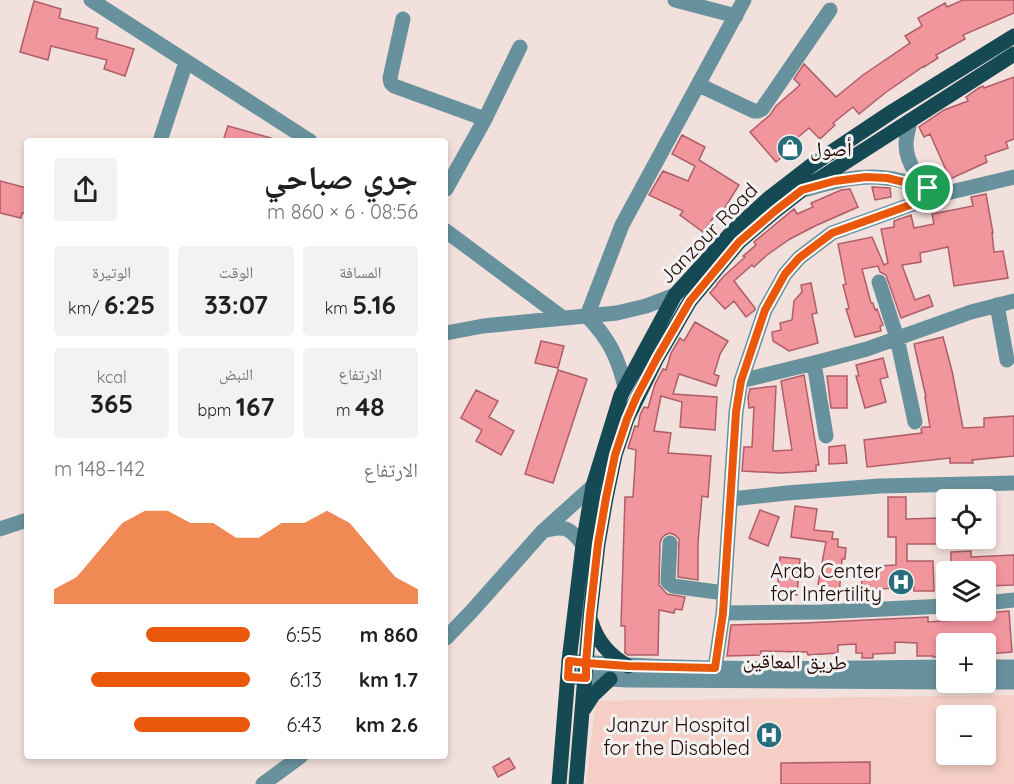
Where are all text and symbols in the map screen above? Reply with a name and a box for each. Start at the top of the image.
shop icon: أصول [775,133,805,163]
place label: أصول [810,136,852,161]
text: جري صباحي [264,156,418,197]
button: share [54,158,117,221]
pin [902,162,953,213]
icon: arrive [911,171,944,204]
street label: Janzour Road [654,177,762,289]
text: 08:56 · 6 × 860 m [267,199,418,224]
text: الوتيرة [92,262,131,282]
text: الوقت [219,262,253,282]
text: المسافة [339,262,382,282]
text: 6:25 [104,288,155,321]
text: 33:07 [204,288,268,321]
text: 5.16 [352,288,396,321]
text: /km [68,298,104,318]
text: km [325,298,352,318]
text: النبض [219,364,253,384]
text: الارتفاع [339,364,382,384]
text: kcal [97,367,127,387]
text: 365 [90,387,133,420]
text: 167 [236,390,275,423]
text: 48 [355,390,385,423]
text: bpm [197,400,236,420]
text: m [336,400,355,420]
text: 142–148 m [54,456,145,481]
text: الارتفاع [363,457,418,482]
map controls [936,489,996,765]
button: locate [936,489,996,549]
place label: Arab Center for Infertility [770,558,882,606]
button: layers [936,561,996,621]
hospital icon: Arab Center for Infertility [886,567,916,597]
text: 6:55 [286,622,322,647]
text: 860 m [360,622,418,647]
button: + [936,633,996,693]
street label: طريق المعاقين [743,648,847,674]
text: 6:13 [290,667,322,692]
text: 1.7 km [359,667,418,692]
button: − [936,705,996,765]
text: 6:43 [286,712,322,737]
text: 2.6 km [355,712,418,737]
place label: Janzur Hospital for the Disabled [603,712,750,760]
hospital icon: Janzur Hospital for the Disabled [754,720,784,750]

